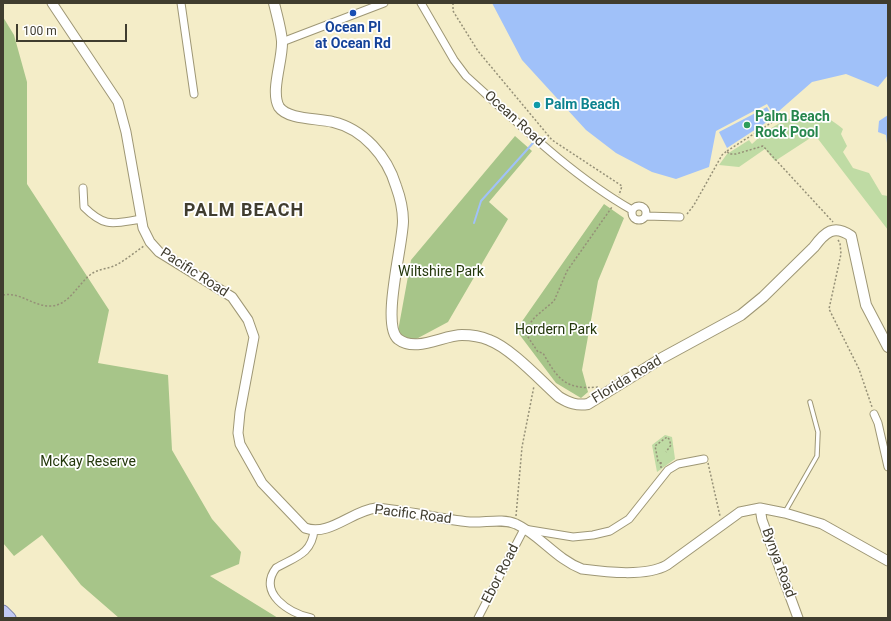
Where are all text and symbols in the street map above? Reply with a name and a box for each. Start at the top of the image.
marker: Ocean Pl at Ocean Rd [348,8,358,18]
scale bar [18,16,129,42]
place label: Ocean Pl at Ocean Rd [315,20,391,52]
text: 100 m [23,24,57,38]
street label: Ocean Road [480,88,548,150]
place label: Palm Beach [545,97,620,113]
marker: Palm Beach [532,100,542,110]
place label: Palm Beach Rock Pool [755,109,830,142]
marker: Palm Beach Rock Pool [742,120,752,130]
district label: PALM BEACH [184,200,304,222]
street label: Pacific Road [157,245,231,301]
park label: Wiltshire Park [398,264,484,280]
park label: Hordern Park [515,322,597,338]
street label: Florida Road [589,353,665,407]
park label: McKay Reserve [40,454,136,470]
street label: Pacific Road [373,502,453,528]
street label: Bynya Road [758,526,798,600]
street label: Ebor Road [479,542,523,606]

